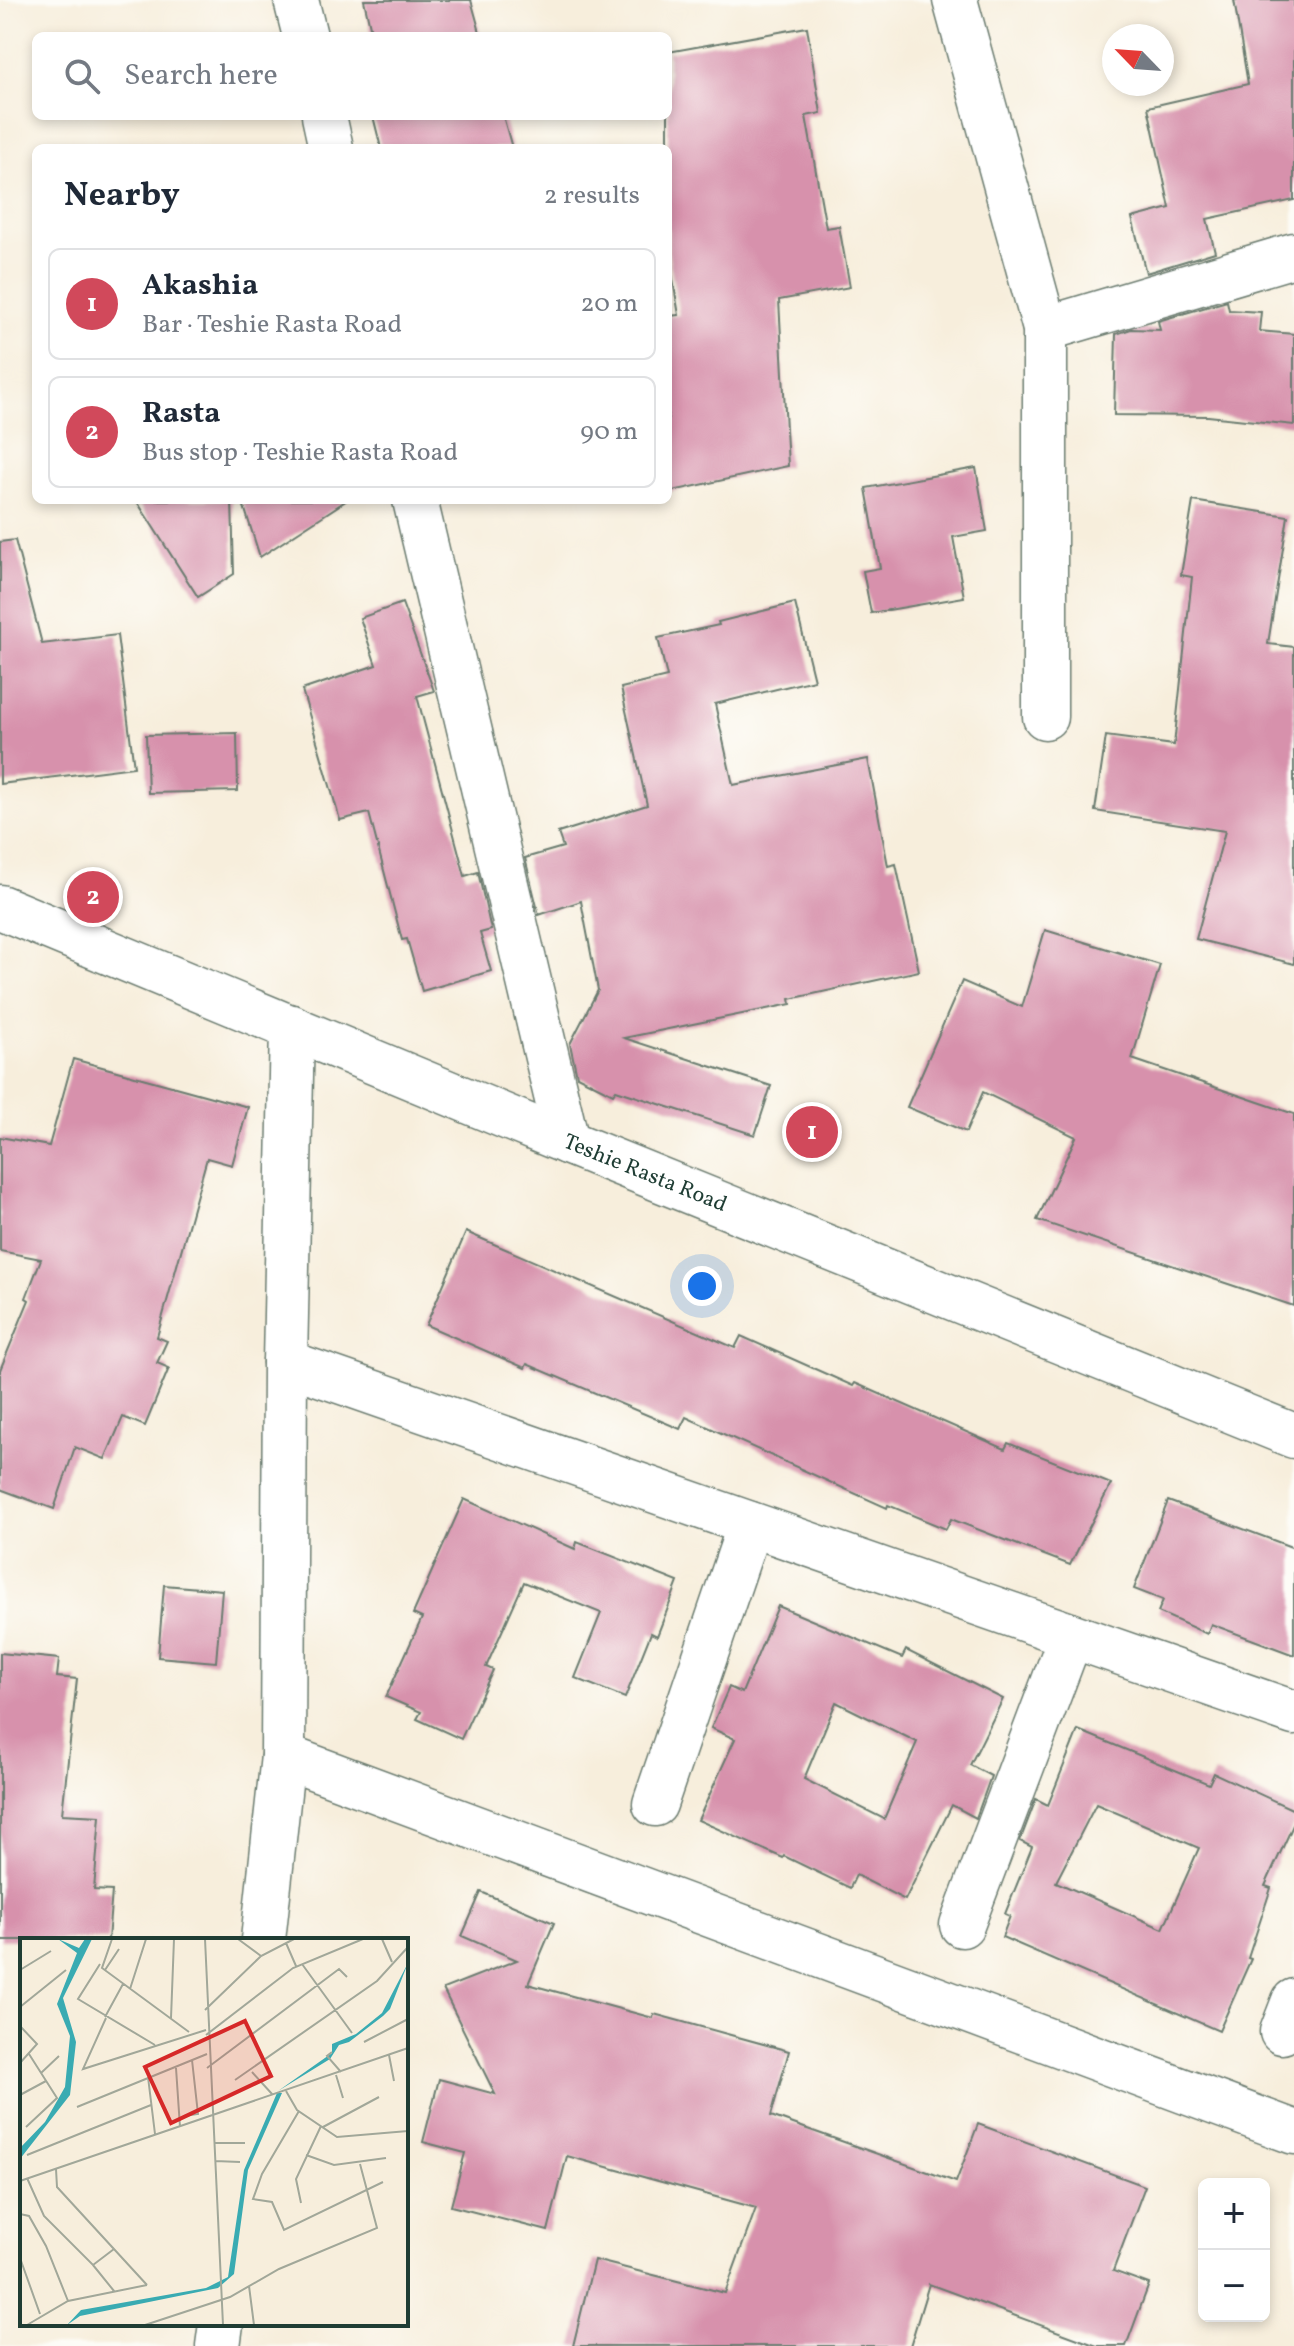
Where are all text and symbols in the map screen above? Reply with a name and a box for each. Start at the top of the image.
north arrow [1102,24,1174,96]
search box [32,32,672,120]
icon: search [60,54,104,98]
text: Search here [124,55,278,97]
text: Nearby [64,173,180,220]
text: 2 results [544,178,640,214]
text: Akashia [142,265,258,307]
text: 1 [87,286,97,322]
text: 20 m [580,286,638,322]
text: Bar · Teshie Rasta Road [142,307,402,343]
text: Rasta [142,393,221,435]
text: 2 [85,414,99,450]
text: 90 m [580,414,638,450]
text: Bus stop · Teshie Rasta Road [142,435,458,471]
pin: 2 [67,867,119,927]
pin: 1 [786,1102,838,1162]
street label: Teshie Rasta Road [559,1127,732,1221]
your location [682,1266,722,1306]
inset map [20,1938,408,2326]
map controls [1198,2178,1270,2322]
button: + [1198,2178,1270,2250]
button: − [1198,2250,1270,2322]

